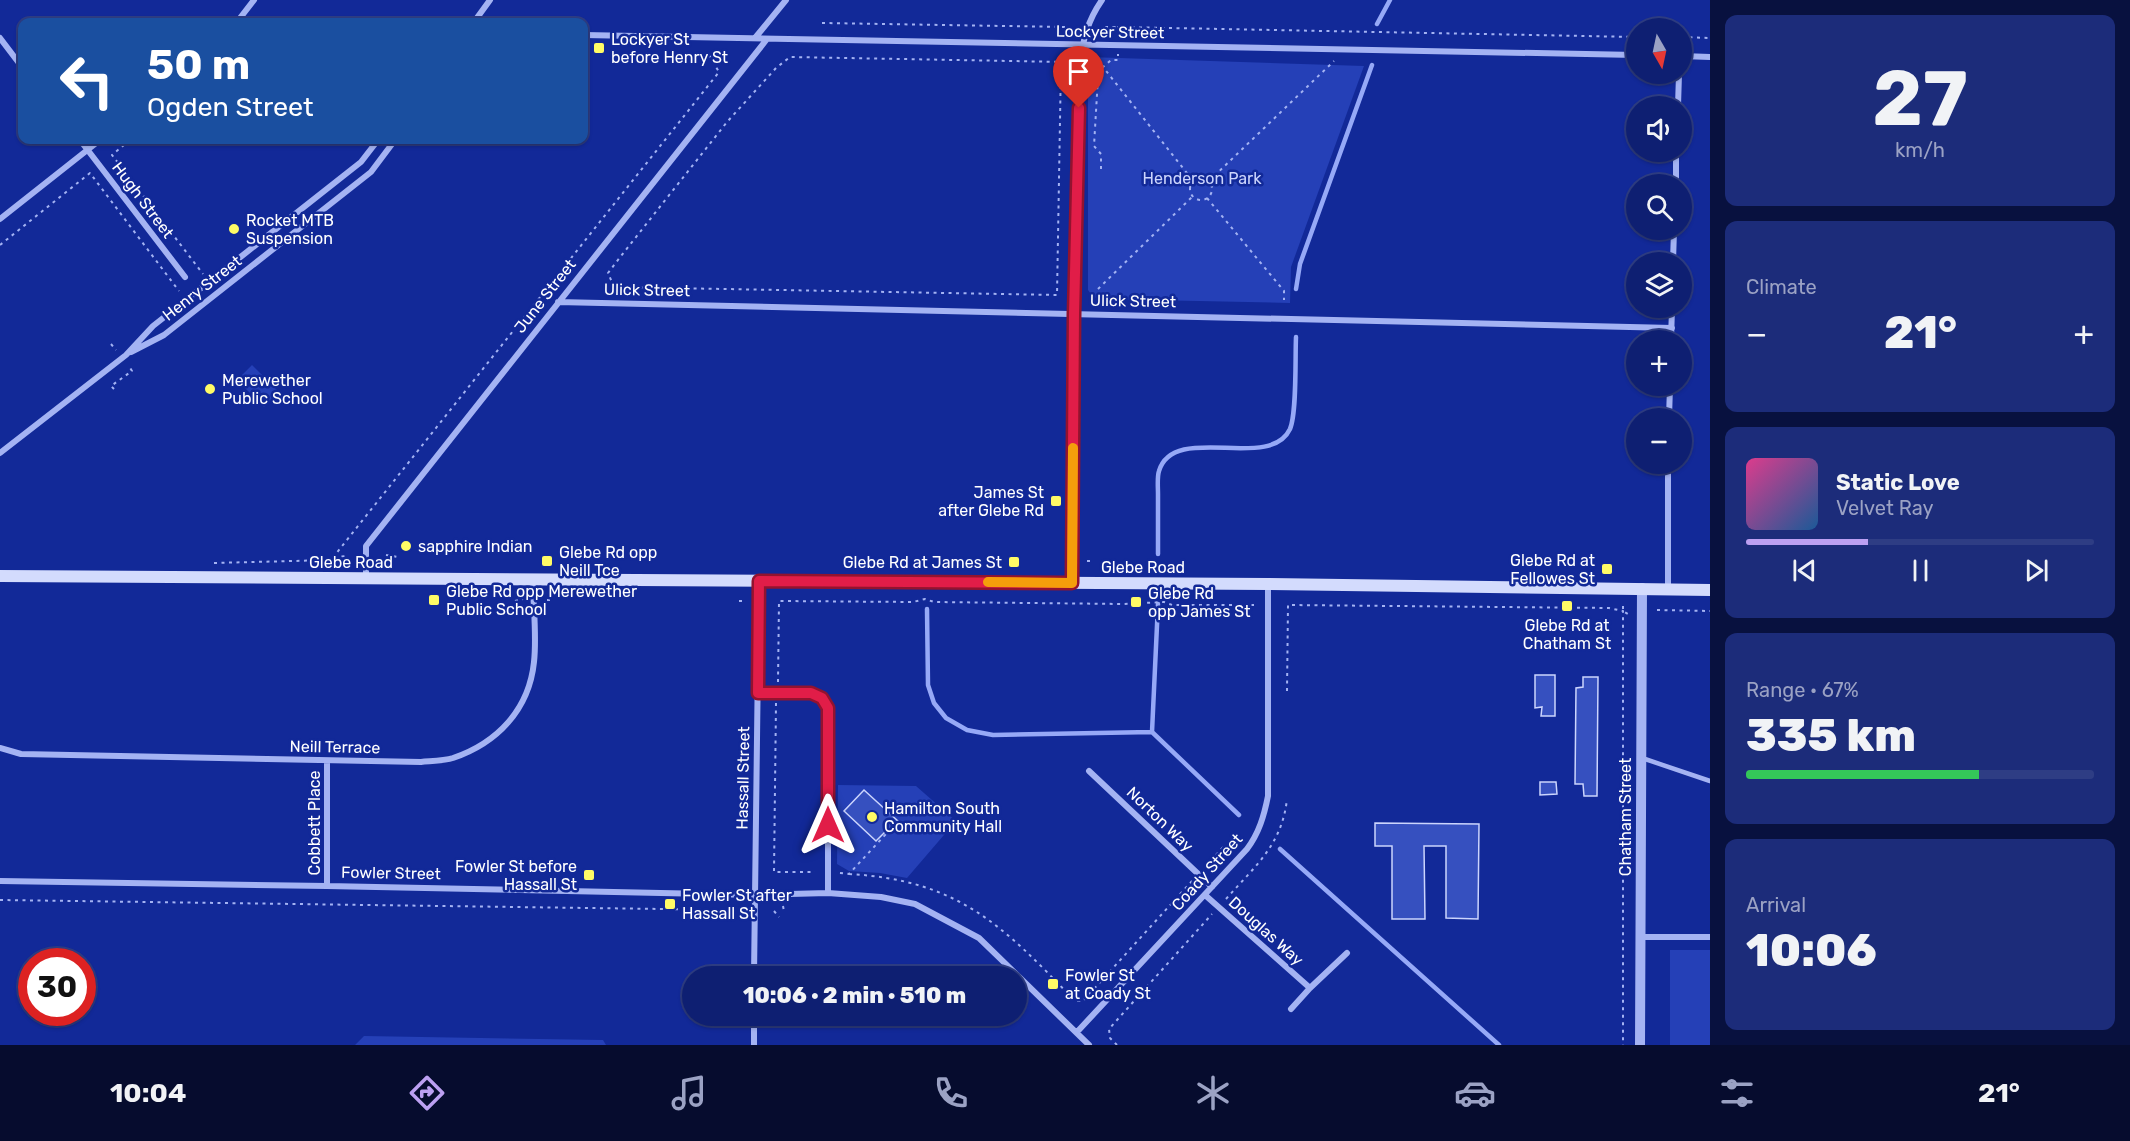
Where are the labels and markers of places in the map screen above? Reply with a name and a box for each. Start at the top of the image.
place label: Lockyer St before Henry St [611,30,728,67]
marker: Lockyer St before Henry St [592,41,606,55]
pin [1053,46,1104,108]
place label: Rocket MTB Suspension [246,211,334,248]
marker: Rocket MTB Suspension [227,222,241,236]
place label: Merewether Public School [222,371,323,408]
marker: Merewether Public School [203,382,217,396]
place label: James St after Glebe Rd [938,483,1044,520]
marker: James St after Glebe Rd [1049,494,1063,508]
place label: sapphire Indian [418,537,532,556]
marker: sapphire Indian [399,539,413,553]
place label: Glebe Rd opp Neill Tce [559,543,657,580]
place label: Glebe Rd at Fellowes St [1510,551,1595,588]
place label: Glebe Rd at James St [843,553,1002,572]
marker: Glebe Rd opp Neill Tce [540,554,554,568]
marker: Glebe Rd at James St [1007,555,1021,569]
marker: Glebe Rd at Fellowes St [1600,562,1614,576]
place label: Glebe Rd opp Merewether Public School [446,582,637,619]
place label: Glebe Rd opp James St [1148,584,1251,621]
marker: Glebe Rd opp Merewether Public School [427,593,441,607]
marker: Glebe Rd opp James St [1129,595,1143,609]
marker: Glebe Rd at Chatham St [1560,599,1574,613]
place label: Glebe Rd at Chatham St [1523,616,1611,653]
place label: Hamilton South Community Hall [884,799,1002,836]
marker: Hamilton South Community Hall [865,810,879,824]
place label: Fowler St before Hassall St [455,857,577,894]
marker: Fowler St before Hassall St [582,868,596,882]
place label: Fowler St after Hassall St [682,886,792,923]
marker: Fowler St after Hassall St [663,897,677,911]
place label: Fowler St at Coady St [1065,966,1151,1003]
marker: Fowler St at Coady St [1046,977,1060,991]

